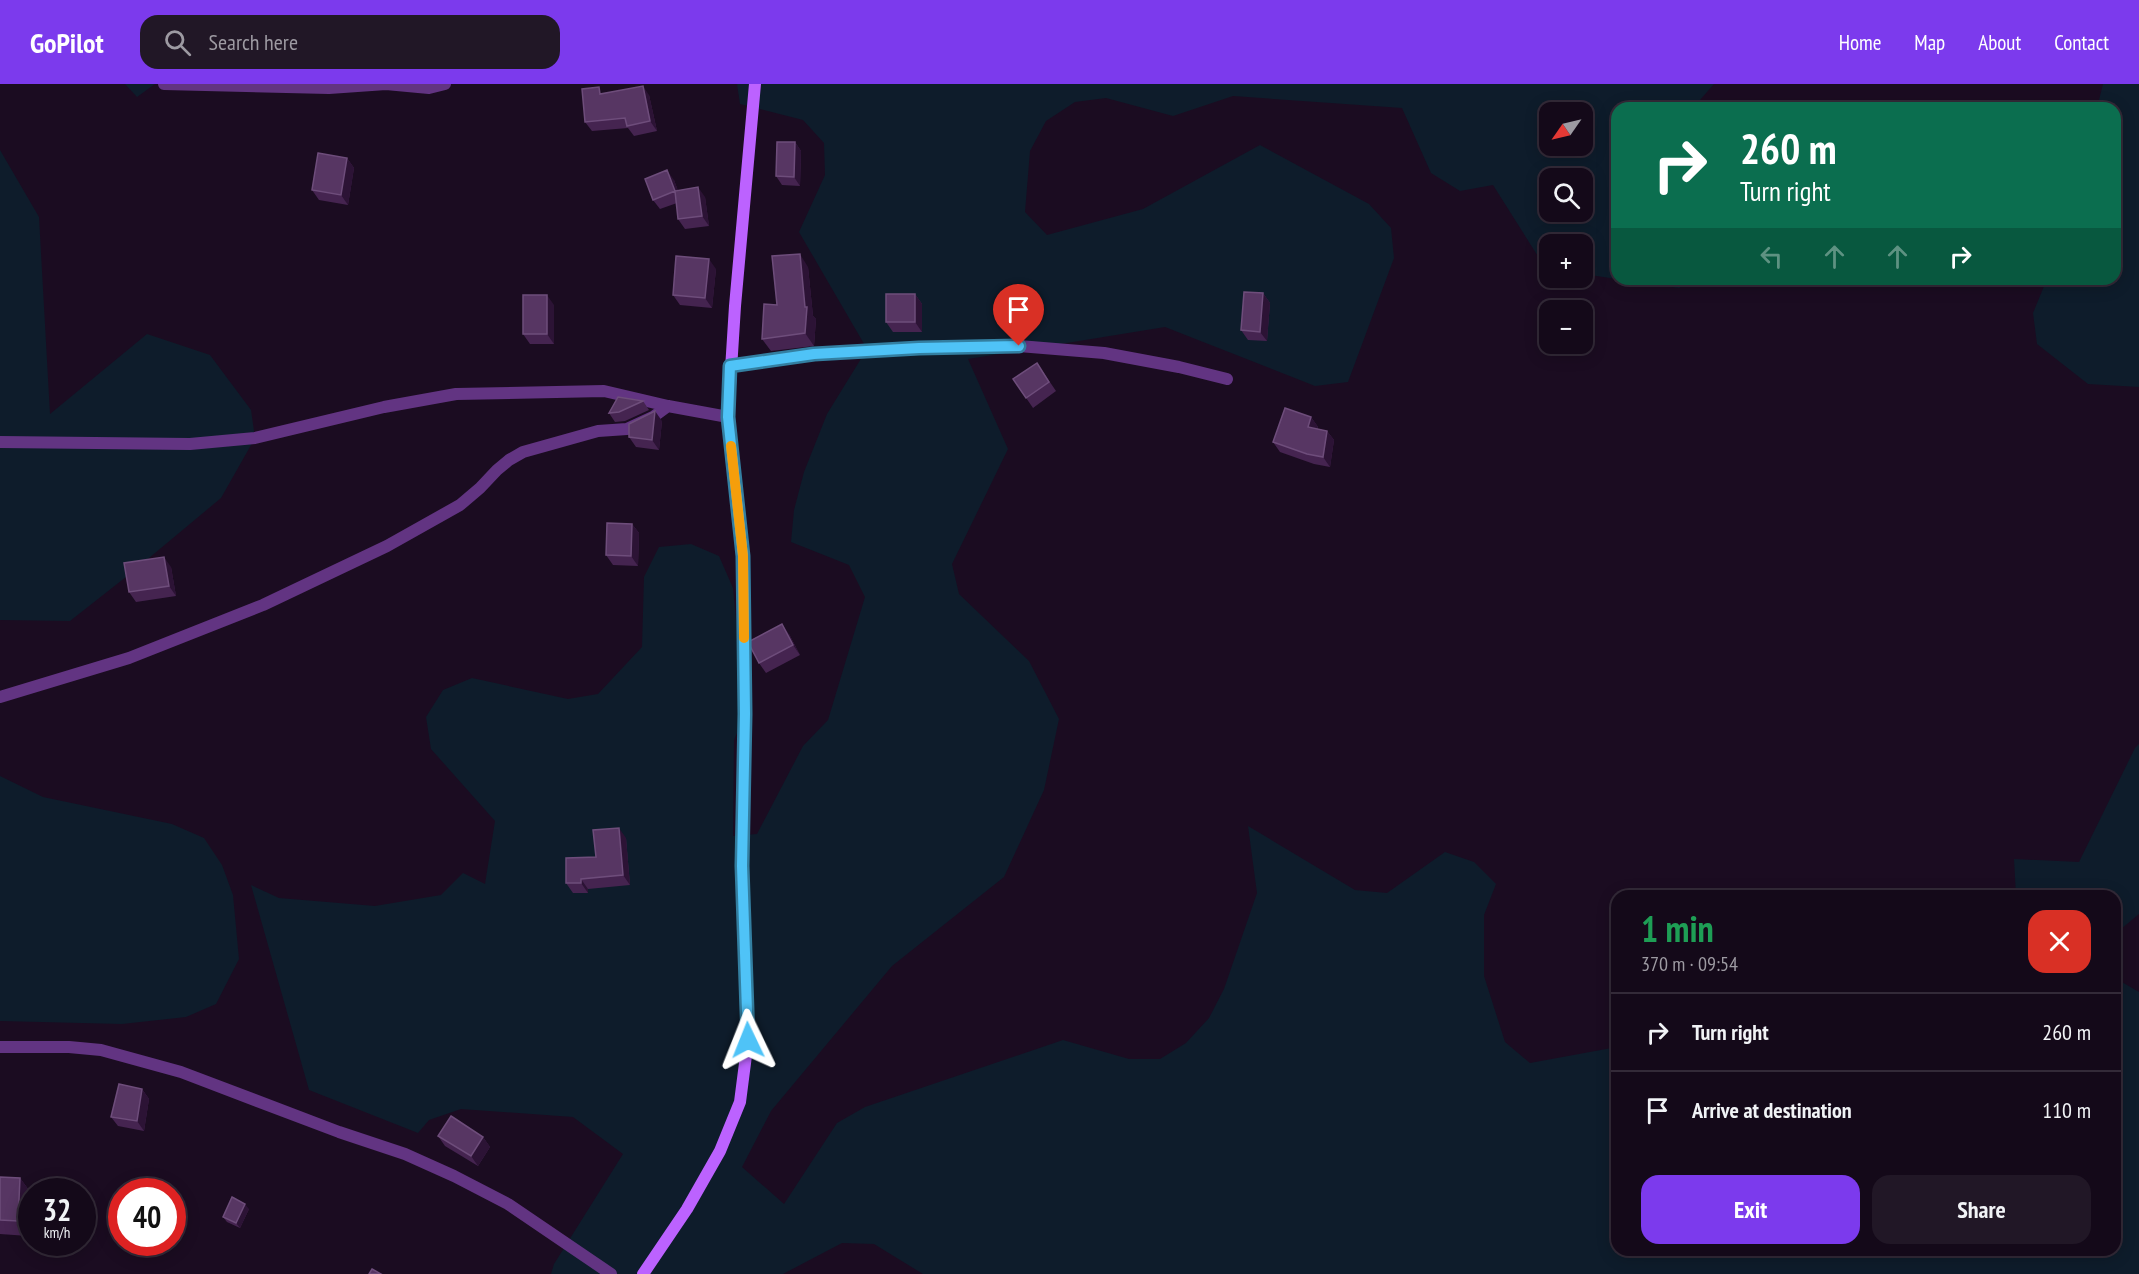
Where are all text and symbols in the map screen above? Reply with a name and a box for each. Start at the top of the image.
search box [140,15,560,69]
text: GoPilot [30,24,104,61]
icon: search [161,26,194,59]
text: Search here [209,28,298,56]
text: Home [1839,29,1881,56]
text: Map [1914,29,1945,56]
text: About [1978,29,2021,56]
text: Contact [2054,29,2109,56]
north arrow [1539,102,1593,156]
map controls [1539,102,1593,354]
text: 260 m [1740,121,1837,176]
icon: right [1641,126,1719,204]
button: search [1539,168,1593,222]
text: Turn right [1740,174,1831,208]
button: + [1539,234,1593,288]
icon: left [1755,240,1788,273]
icon: ahead [1818,240,1851,273]
icon: ahead [1881,240,1914,273]
icon: right [1944,240,1977,273]
pin [993,284,1044,346]
icon: arrive [1002,293,1035,326]
button: − [1539,300,1593,354]
text: 1 min [1641,905,1714,952]
button: close [2028,910,2091,973]
text: 370 m · 09:54 [1641,951,1738,977]
position arrow [716,1008,780,1072]
icon: right [1641,1016,1674,1049]
text: Turn right [1692,1018,1769,1046]
text: 260 m [2042,1018,2091,1046]
icon: arrive [1641,1094,1674,1127]
text: Arrive at destination [1692,1096,1852,1124]
text: 110 m [2042,1096,2091,1124]
button: Exit [1641,1175,1860,1244]
button: Share [1872,1175,2091,1244]
speed limit sign: 40 [108,1178,186,1256]
text: 32 [43,1190,71,1229]
text: km/h [44,1223,70,1242]

